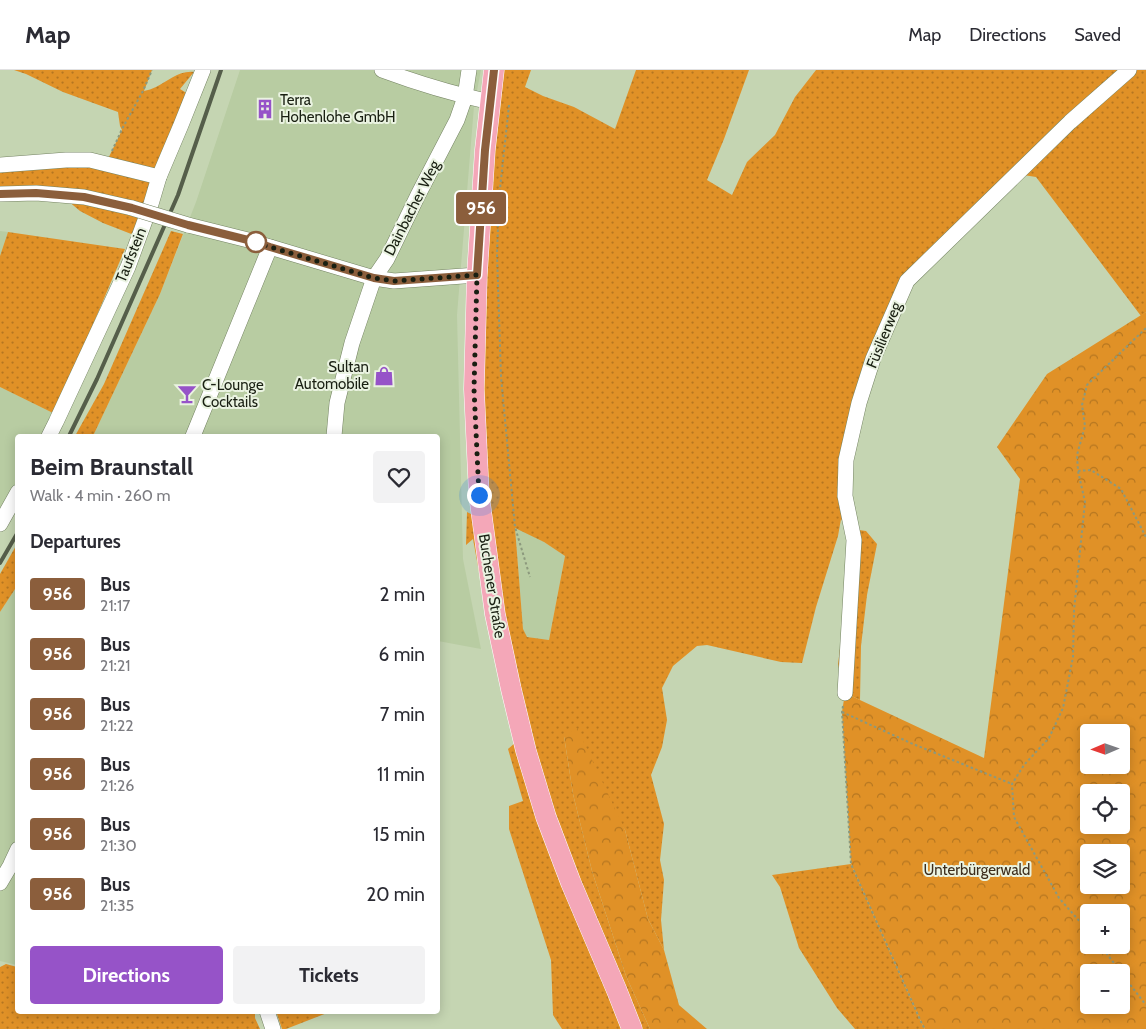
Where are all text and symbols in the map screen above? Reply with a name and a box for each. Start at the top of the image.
text: Map [25,20,71,49]
text: Map [908,24,941,46]
text: Directions [969,24,1046,46]
text: Saved [1074,24,1121,46]
place label: Terra Hohenlohe GmbH [280,91,396,126]
building icon: Terra Hohenlohe GmbH [254,98,276,120]
street label: Dainbacher Weg [380,157,444,259]
line badge: 956 [452,192,510,224]
text: 956 [466,197,496,219]
street label: Taufstein [112,225,150,285]
unlabelled marker [245,231,267,253]
street label: Füsilierweg [863,299,906,371]
place label: Sultan Automobile [295,358,369,393]
shop icon: Sultan Automobile [373,365,395,387]
place label: C-Lounge Cocktails [202,376,264,411]
bar icon: C-Lounge Cocktails [176,383,198,405]
button: heart [373,451,425,503]
text: Beim Braunstall [30,452,193,481]
your location [467,483,492,508]
text: Walk · 4 min · 260 m [30,486,171,505]
text: Departures [30,530,121,553]
street label: Buchener Straße [475,533,509,640]
text: Bus [100,573,130,596]
text: 956 [43,583,72,605]
text: 2 min [379,583,425,606]
text: 21:17 [100,596,130,615]
text: Bus [100,633,130,656]
text: 956 [43,643,72,665]
text: 6 min [379,643,425,666]
text: 21:21 [100,656,131,675]
text: Bus [100,693,130,716]
text: 956 [43,703,72,725]
text: 7 min [380,703,425,726]
text: 21:22 [100,716,134,735]
north arrow [1080,724,1130,774]
map controls [1080,724,1130,1014]
text: Bus [100,753,130,776]
text: 956 [43,763,72,785]
text: 11 min [377,763,425,786]
text: 21:26 [100,776,134,795]
button: locate [1080,784,1130,834]
text: Bus [100,813,130,836]
text: 956 [43,823,72,845]
text: 15 min [373,823,425,846]
text: 21:30 [100,836,137,855]
button: layers [1080,844,1130,894]
park label: Unterbürgerwald [924,861,1030,879]
text: Bus [100,873,130,896]
text: 956 [43,883,72,905]
text: 20 min [366,883,425,906]
text: 21:35 [100,896,134,915]
button: + [1080,904,1130,954]
button: Directions [30,946,223,1004]
button: Tickets [233,946,425,1004]
button: − [1080,964,1130,1014]

